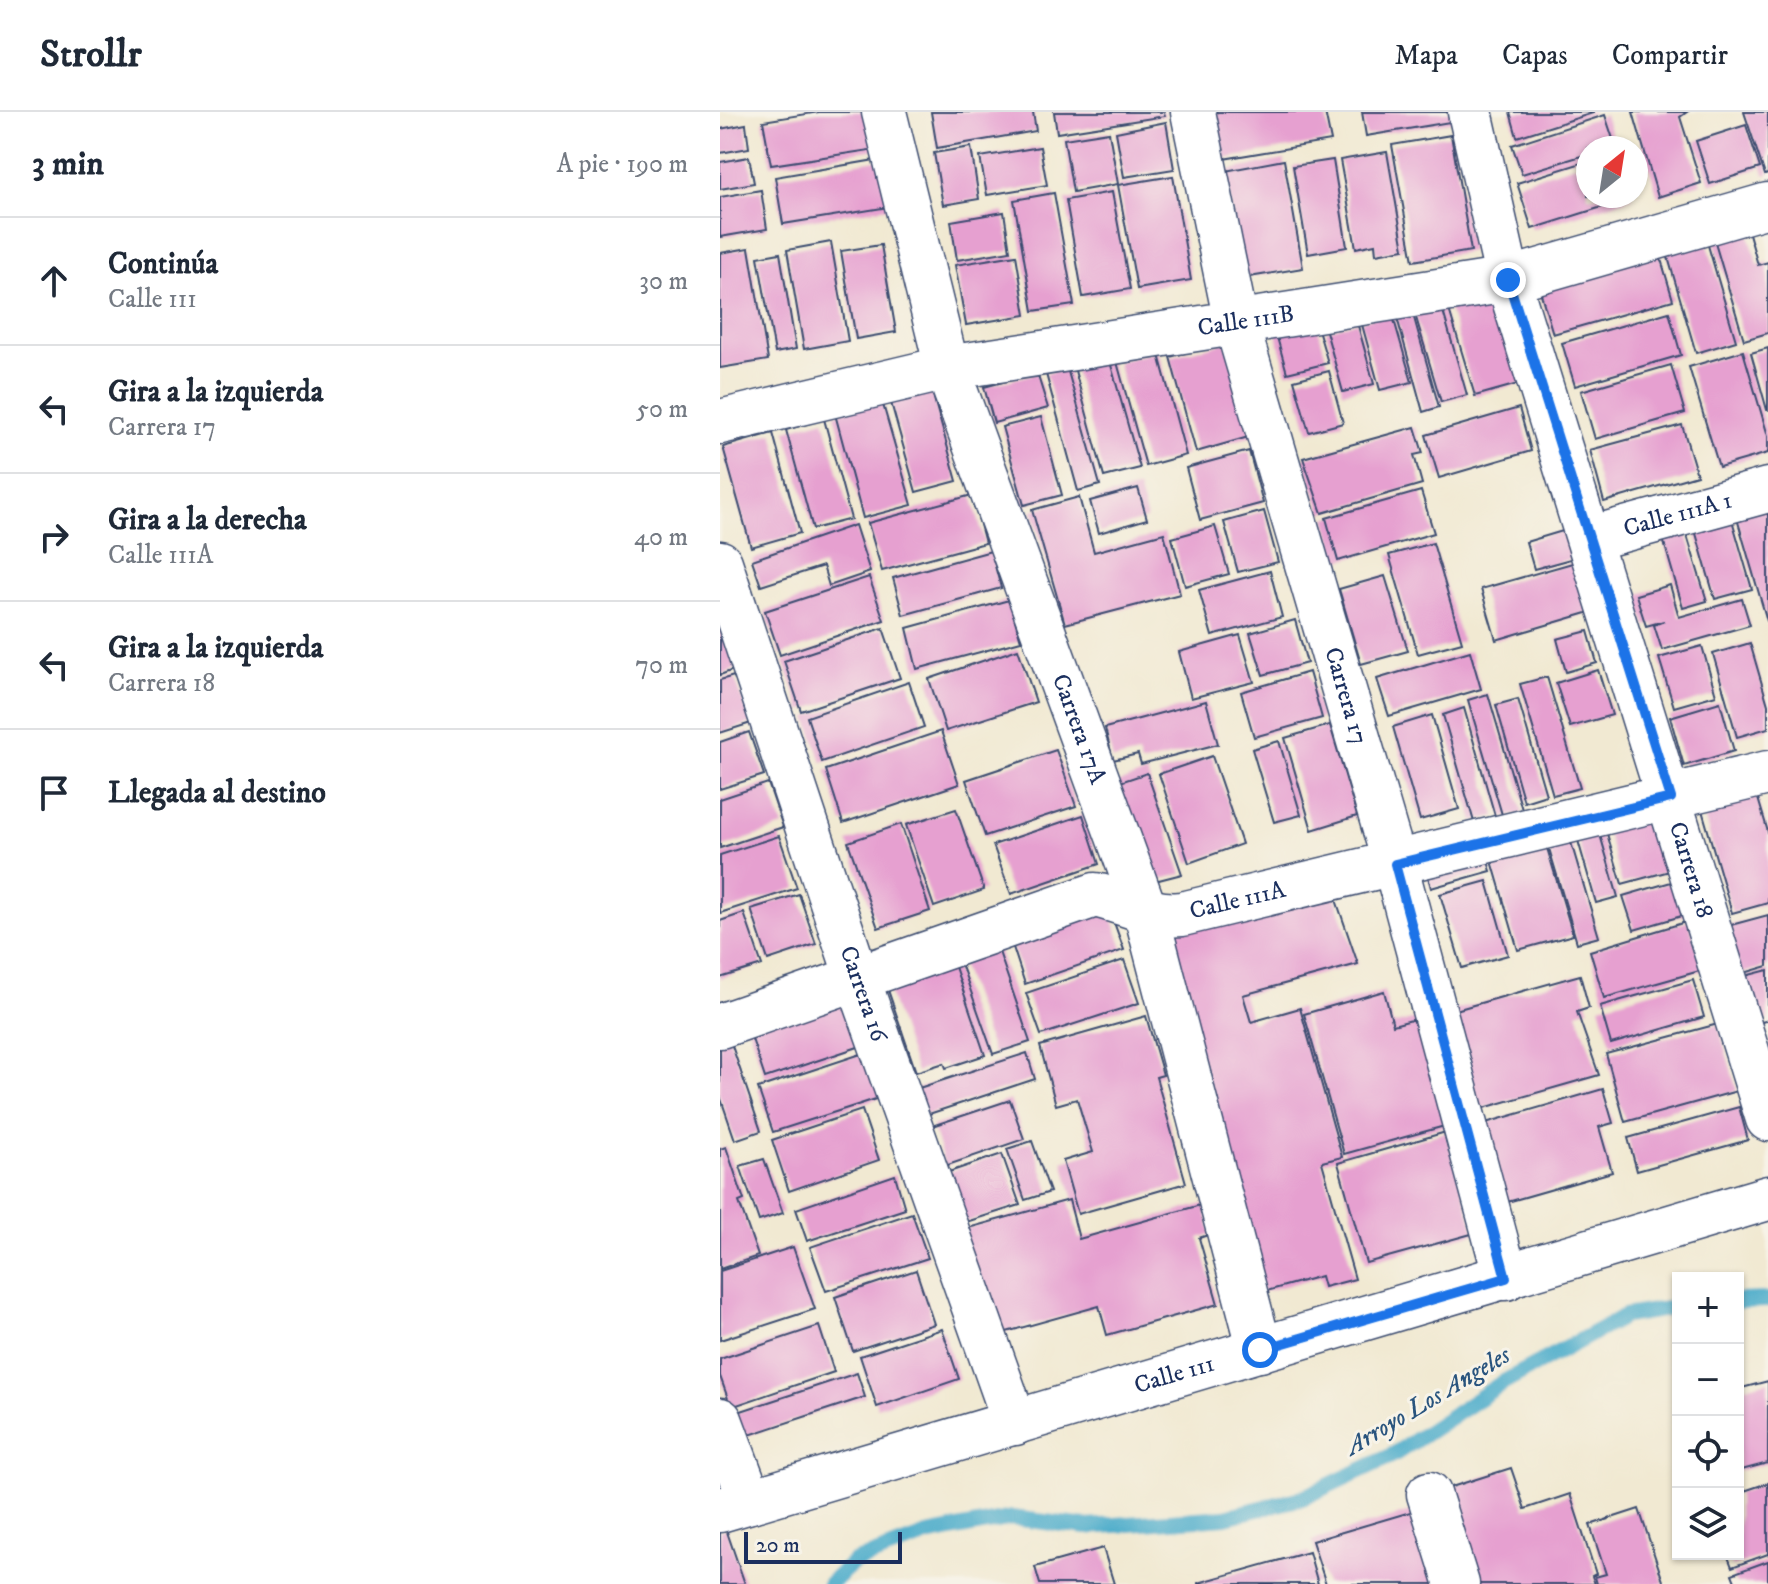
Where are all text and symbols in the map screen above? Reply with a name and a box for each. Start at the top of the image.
text: Strollr [40,31,142,79]
text: Mapa [1394,38,1458,73]
text: Capas [1502,38,1568,73]
text: Compartir [1612,38,1728,73]
north arrow [1576,136,1648,208]
text: 3 min [32,143,104,185]
text: A pie · 190 m [556,148,688,181]
text: Continúa [108,246,218,283]
icon: ahead [32,259,76,303]
route end [1490,262,1526,298]
text: 30 m [639,265,688,298]
text: Calle 111 [108,283,197,316]
street label: Calle 111B [1196,299,1296,343]
text: Gira a la izquierda [108,374,323,411]
icon: left [32,387,76,431]
text: 50 m [636,393,688,426]
text: Carrera 17 [108,411,216,444]
street label: Calle 111A 1 [1620,486,1735,544]
text: Gira a la derecha [108,502,307,539]
icon: right [32,515,76,559]
text: 40 m [634,521,688,554]
text: Calle 111A [108,539,213,572]
text: Gira a la izquierda [108,630,323,667]
icon: left [32,643,76,687]
street label: Carrera 17 [1317,644,1374,748]
text: 70 m [635,649,688,682]
text: Carrera 18 [108,667,215,700]
street label: Carrera 17A [1045,670,1113,789]
icon: arrive [32,771,76,815]
text: Llegada al destino [108,775,326,812]
street label: Carrera 18 [1662,818,1720,922]
street label: Calle 111A [1187,874,1289,927]
street label: Carrera 16 [833,942,894,1047]
map controls [1672,1272,1744,1560]
button: + [1672,1272,1744,1344]
route start [1242,1332,1278,1368]
water label: Arroyo Los Angeles [1337,1338,1517,1465]
button: − [1672,1344,1744,1416]
street label: Calle 111 [1131,1349,1218,1401]
button: locate [1672,1416,1744,1488]
button: layers [1672,1488,1744,1560]
scale bar [744,1528,902,1564]
text: 20 m [756,1532,800,1559]

